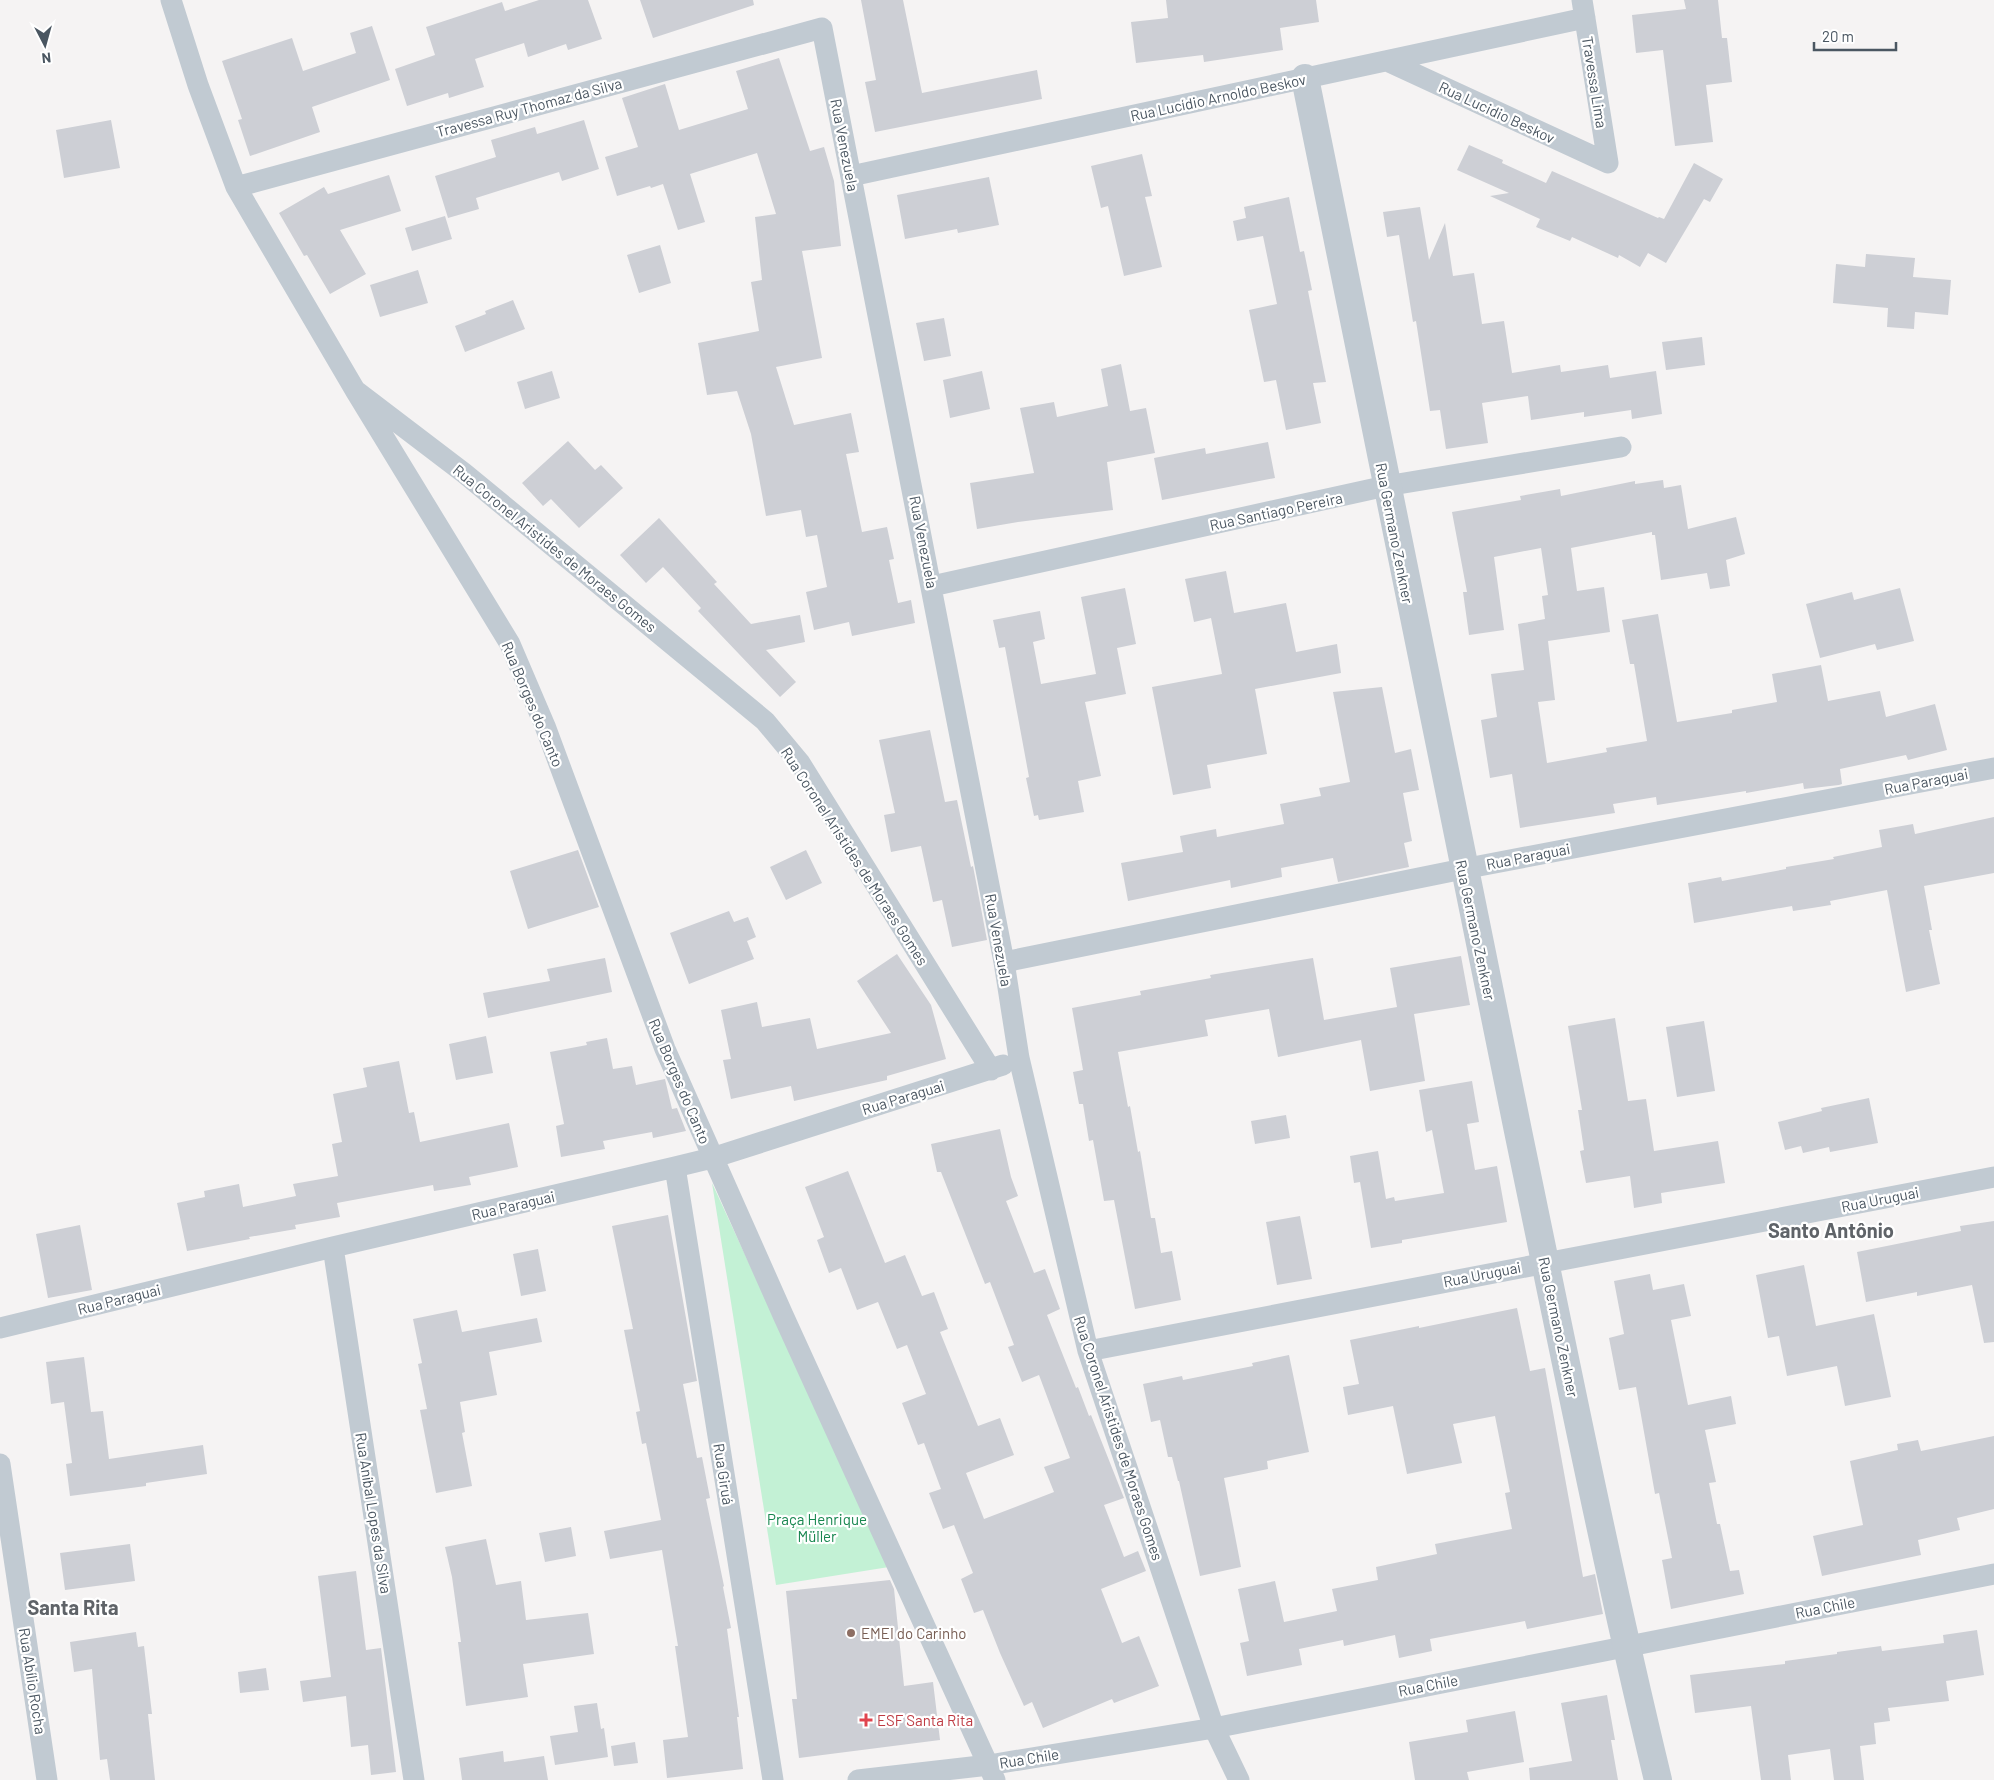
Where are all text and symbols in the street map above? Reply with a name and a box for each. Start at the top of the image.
north arrow [20,20,70,70]
scale bar [1814,20,1896,52]
text: 20 m [1822,27,1854,45]
street label: Travessa Lima [1579,35,1611,129]
text: N [41,49,52,67]
street label: Rua Lucídio Arnoldo Beskov [1129,70,1307,124]
street label: Travessa Ruy Thomaz da Silva [434,74,624,140]
street label: Rua Lucidio Beskov [1436,77,1558,147]
street label: Rua Venezuela [827,97,863,193]
street label: Rua Coronel Aristides de Moraes Gomes [450,460,660,636]
street label: Rua Germano Zenkner [1373,461,1418,605]
street label: Rua Santiago Pereira [1208,488,1344,534]
street label: Rua Venezuela [906,494,942,590]
street label: Rua Borges do Canto [498,639,568,769]
street label: Rua Coronel Aristides de Moraes Gomes [778,744,932,968]
street label: Rua Paraguai [1883,764,1969,798]
street label: Rua Paraguai [1485,839,1571,873]
street label: Rua Germano Zenkner [1452,858,1500,1002]
street label: Rua Venezuela [982,892,1016,988]
street label: Rua Borges do Canto [645,1016,715,1146]
street label: Rua Paraguai [860,1076,946,1118]
street label: Rua Uruguai [1840,1183,1920,1215]
street label: Rua Paraguai [470,1187,556,1223]
district label: Santo Antônio [1768,1218,1894,1242]
street label: Rua Germano Zenkner [1535,1255,1583,1399]
street label: Rua Uruguai [1442,1258,1522,1290]
street label: Rua Paraguai [76,1280,162,1318]
street label: Rua Coronel Aristides de Moraes Gomes [1071,1313,1167,1563]
street label: Rua Aníbal Lopes da Silva [352,1431,396,1595]
street label: Rua Giruá [710,1442,738,1506]
park label: Praça Henrique Müller [767,1510,867,1545]
street label: Rua Chile [1794,1592,1856,1622]
district label: Santa Rita [28,1595,118,1619]
place label: EMEI do Carinho [861,1624,966,1642]
street label: Rua Abílio Rocha [16,1626,50,1736]
marker: EMEI do Carinho [845,1627,857,1639]
street label: Rua Chile [1397,1670,1459,1700]
place label: ESF Santa Rita [877,1711,973,1729]
marker: ESF Santa Rita [859,1713,873,1727]
street label: Rua Chile [998,1744,1060,1772]

